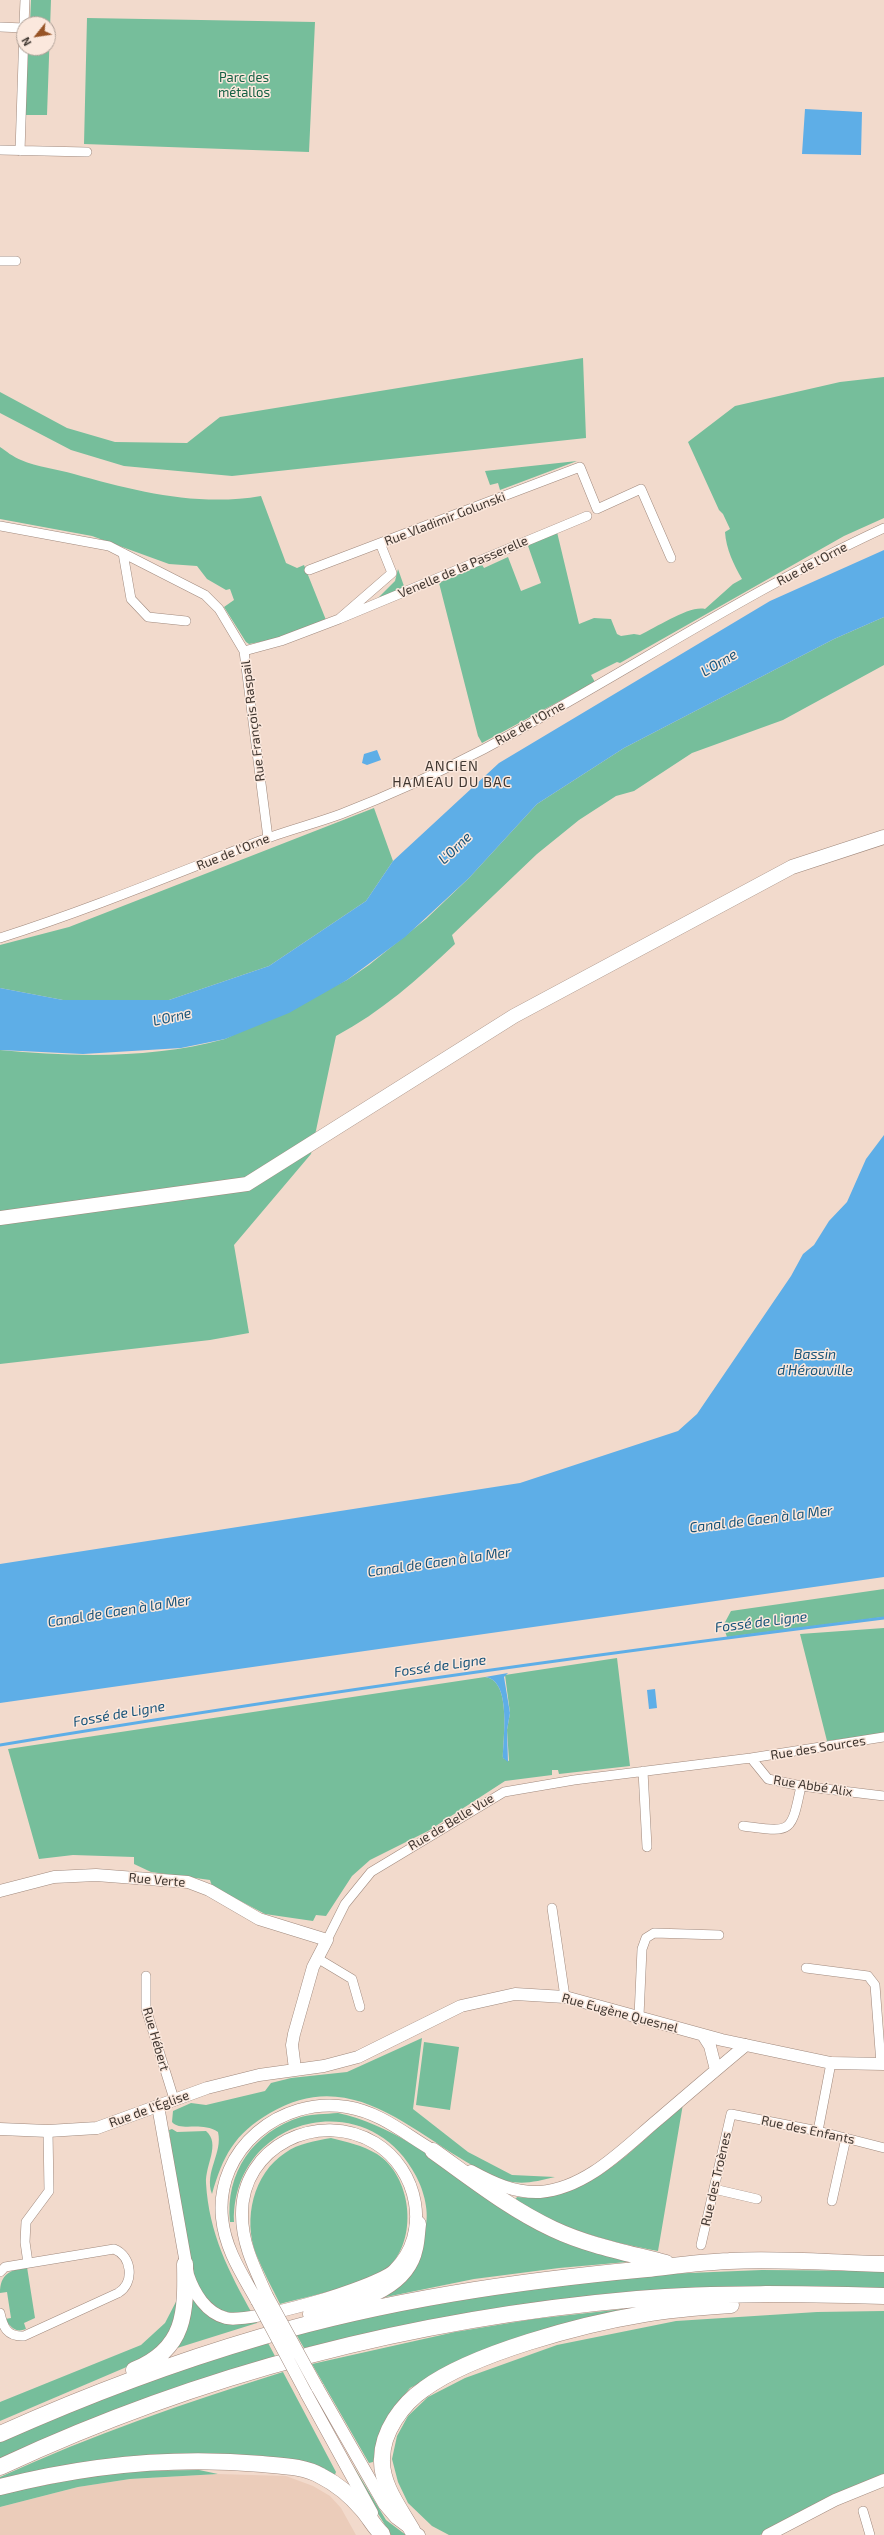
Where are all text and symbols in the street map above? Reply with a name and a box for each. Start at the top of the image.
north arrow [16,16,56,56]
text: N [18,35,34,48]
park label: Parc des métallos [218,70,270,101]
street label: Rue Vladimir Golunski [382,489,508,549]
street label: Venelle de la Passerelle [396,533,530,601]
street label: Rue de l'Orne [774,539,850,589]
water label: L'Orne [698,646,740,680]
street label: Rue François Raspail [238,660,268,782]
street label: Rue de l'Orne [492,697,568,749]
district label: ANCIEN HAMEAU DU BAC [392,758,512,790]
water label: L'Orne [435,828,475,868]
street label: Rue de l'Orne [194,830,272,874]
water label: L'Orne [151,1004,193,1030]
water label: Bassin d'Hérouville [777,1346,853,1378]
water label: Canal de Caen à la Mer [688,1502,834,1536]
water label: Canal de Caen à la Mer [366,1544,512,1580]
water label: Canal de Caen à la Mer [46,1591,192,1631]
water label: Fossé de Ligne [714,1608,808,1636]
water label: Fossé de Ligne [393,1651,487,1681]
water label: Fossé de Ligne [72,1698,166,1730]
street label: Rue des Sources [769,1733,867,1763]
street label: Rue Abbé Alix [772,1772,854,1800]
street label: Rue de Belle Vue [405,1790,497,1854]
street label: Rue Verte [128,1870,186,1890]
street label: Rue Eugène Quesnel [560,1990,680,2036]
street label: Rue Hébert [139,2005,173,2073]
street label: Rue de l'Église [107,2087,191,2131]
street label: Rue des Enfants [760,2112,856,2148]
street label: Rue des Troènes [698,2130,734,2228]

